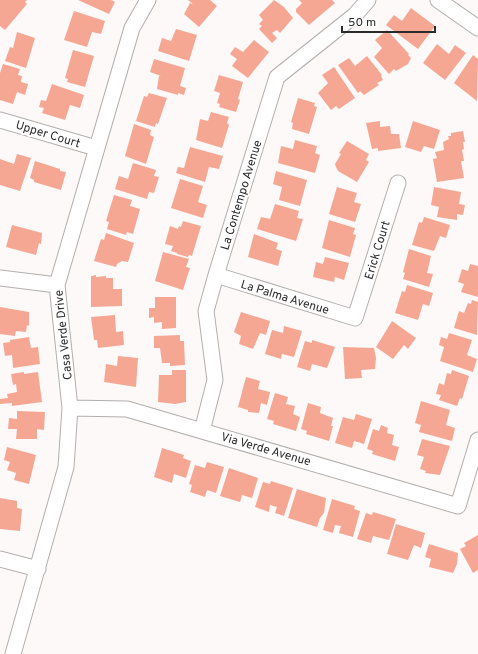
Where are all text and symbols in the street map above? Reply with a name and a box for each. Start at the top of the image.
scale bar [342,8,435,34]
text: 50 m [348,15,376,31]
street label: Upper Court [13,118,82,152]
street label: La Contempo Avenue [218,138,266,252]
street label: Erick Court [361,219,394,282]
street label: La Palma Avenue [239,277,331,319]
street label: Casa Verde Drive [51,289,77,381]
street label: Via Verde Avenue [219,429,313,470]

